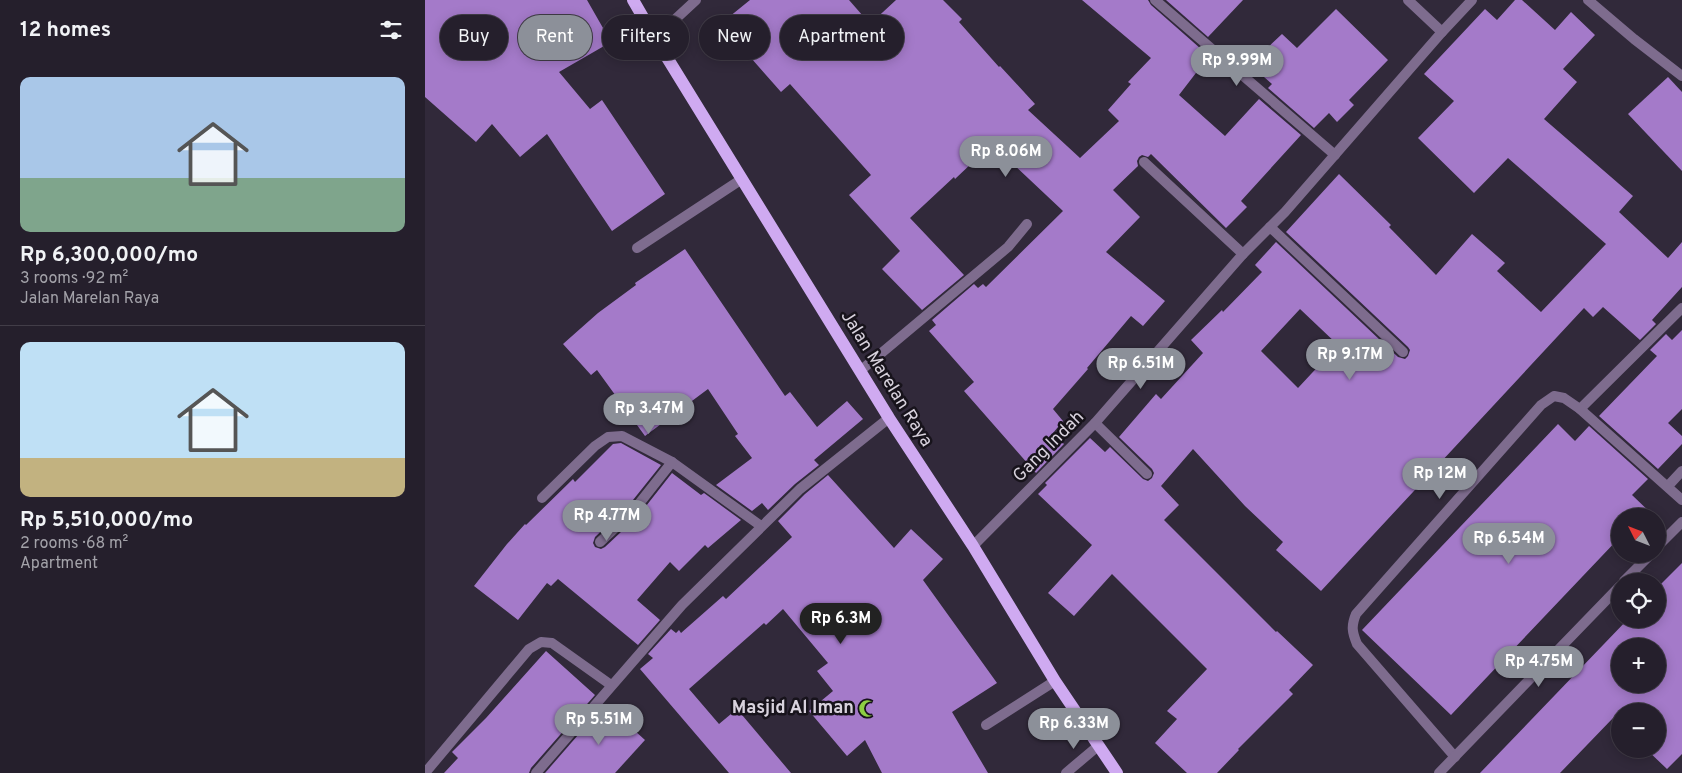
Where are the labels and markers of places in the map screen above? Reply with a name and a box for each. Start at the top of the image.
pin: Rp 9.99M [1185,44,1289,87]
pin: Rp 8.06M [954,136,1058,178]
pin: Rp 9.17M [1298,338,1402,381]
pin: Rp 6.51M [1089,348,1193,390]
pin: Rp 3.47M [597,392,701,435]
pin: Rp 12M [1399,458,1481,500]
pin: Rp 4.77M [555,500,659,542]
pin: Rp 6.54M [1457,522,1561,565]
pin: Rp 6.3M [795,602,887,645]
pin: Rp 4.75M [1487,646,1591,688]
place label: Masjid Al Iman [732,697,854,720]
mosque icon: Masjid Al Iman [858,698,878,718]
pin: Rp 5.51M [547,704,651,746]
pin: Rp 6.33M [1022,708,1126,750]

